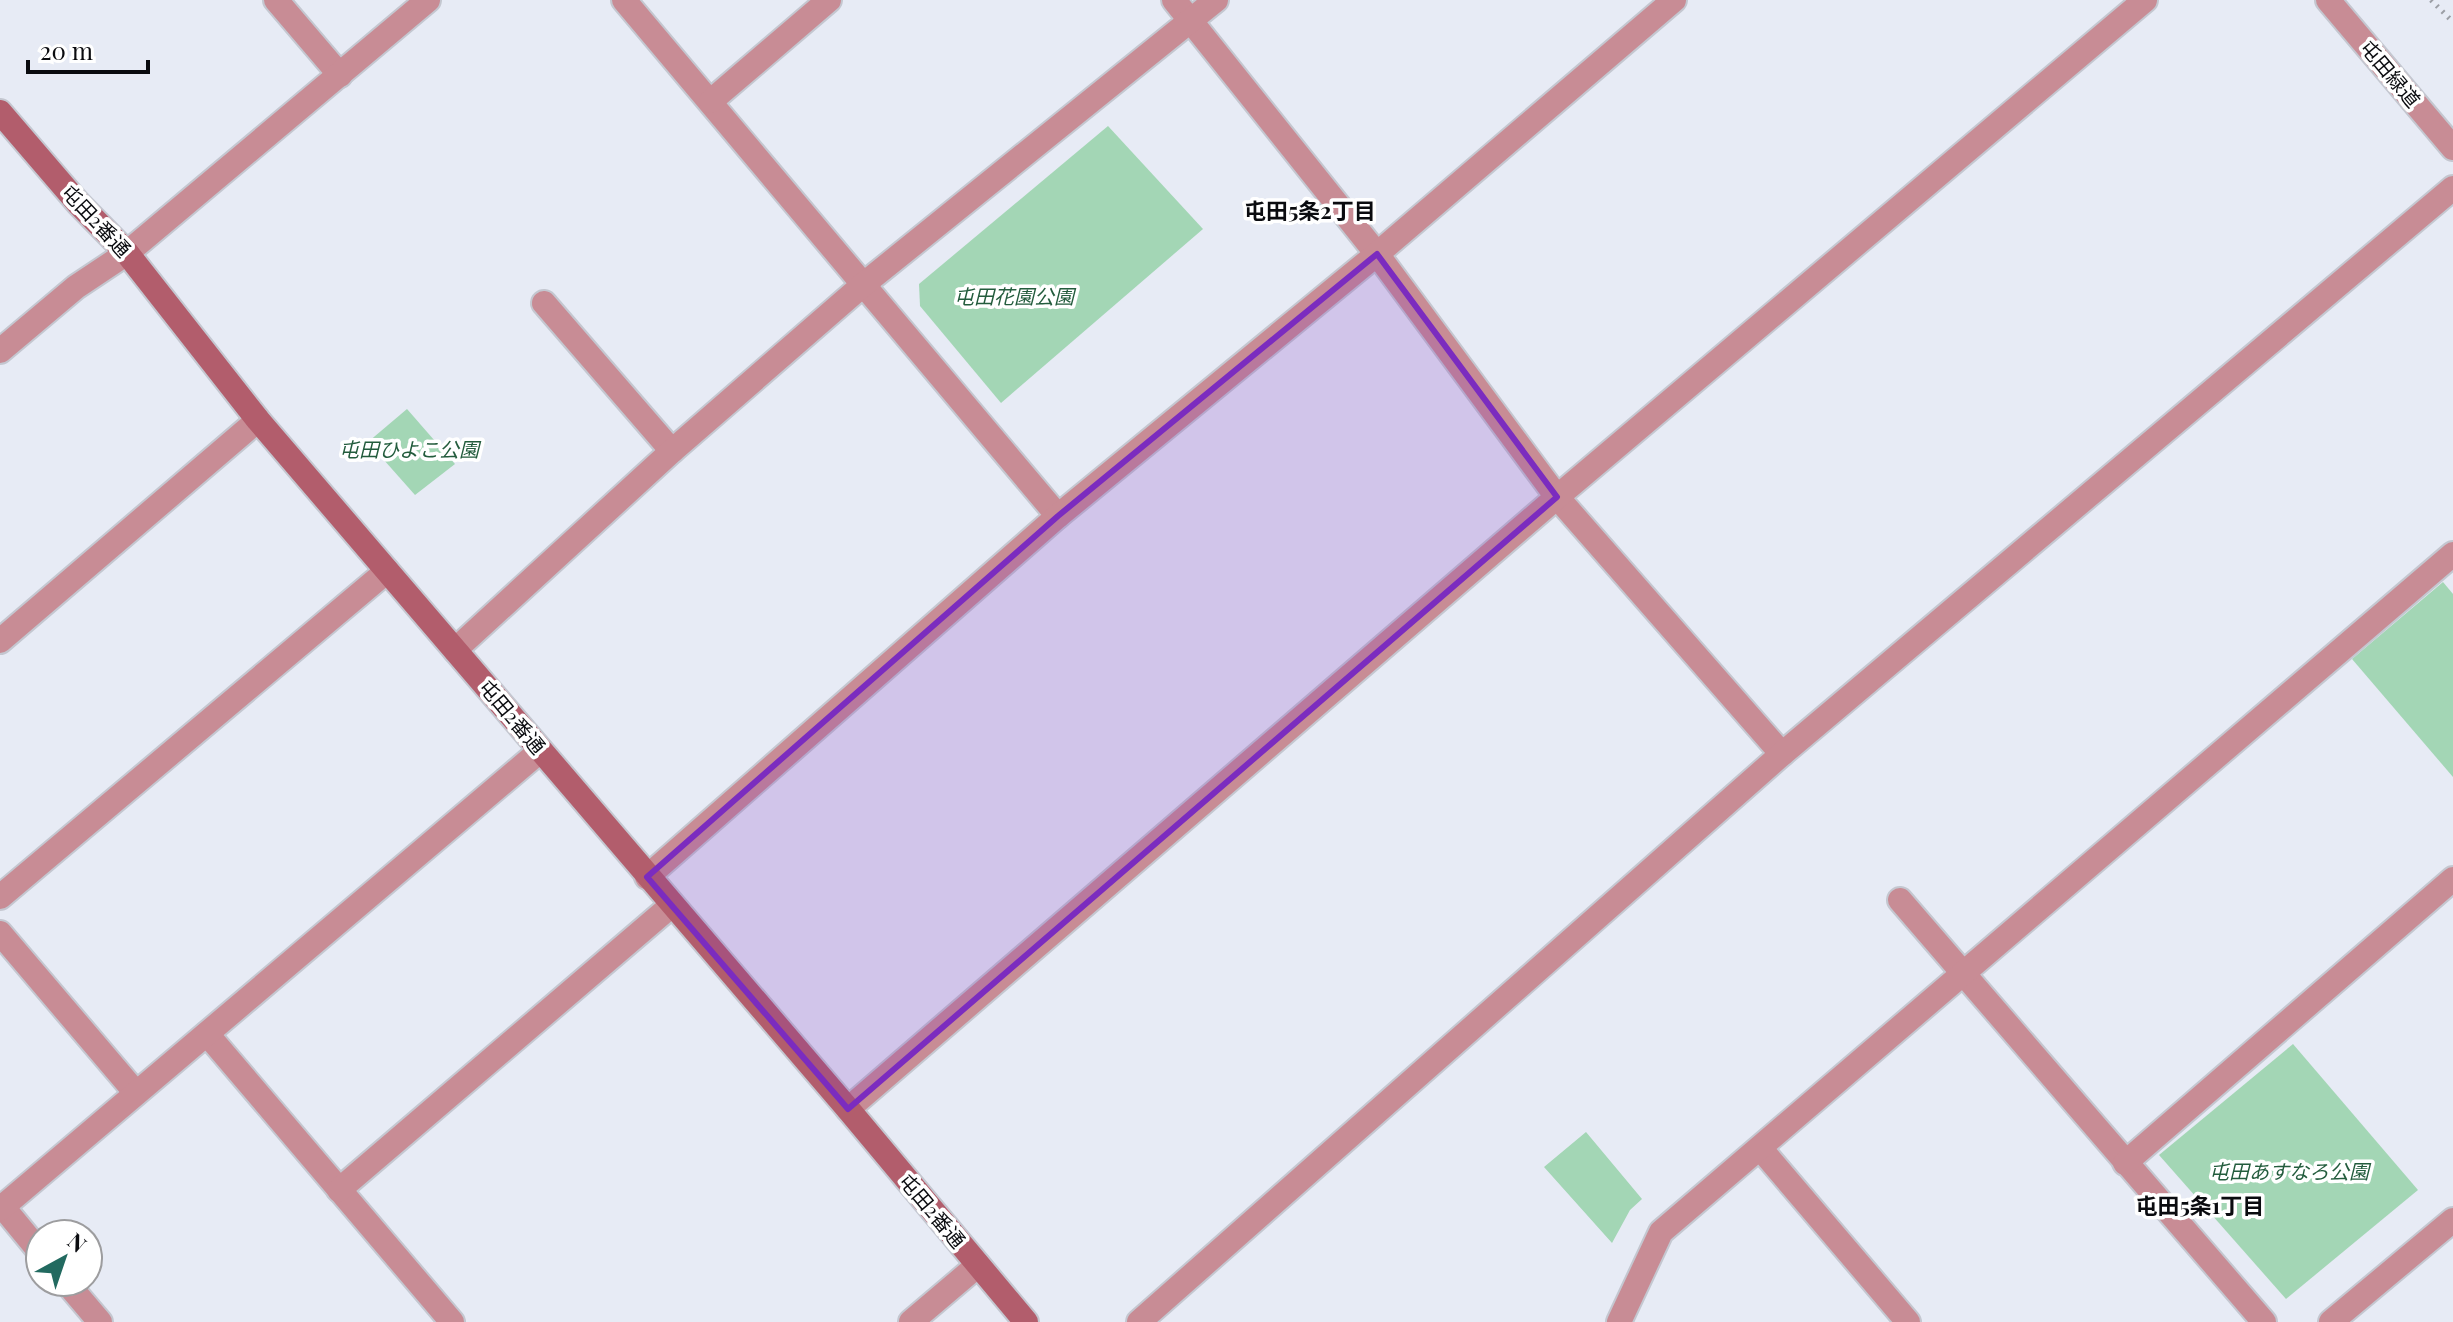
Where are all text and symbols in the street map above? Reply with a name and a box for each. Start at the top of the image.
scale bar [28,24,148,74]
text: 20 m [40,34,93,66]
street label: 屯田緑道 [2355,34,2427,112]
street label: 屯田2番通 [57,178,138,262]
district label: 屯田5条2丁目 [1244,195,1376,225]
park label: 屯田花園公園 [954,282,1077,309]
park label: 屯田ひよこ公園 [339,435,482,462]
street label: 屯田2番通 [474,673,552,759]
park label: 屯田あすなろ公園 [2209,1157,2372,1184]
street label: 屯田2番通 [894,1167,972,1253]
district label: 屯田5条1丁目 [2136,1190,2264,1220]
north arrow [24,1218,104,1298]
text: N [62,1225,93,1259]

